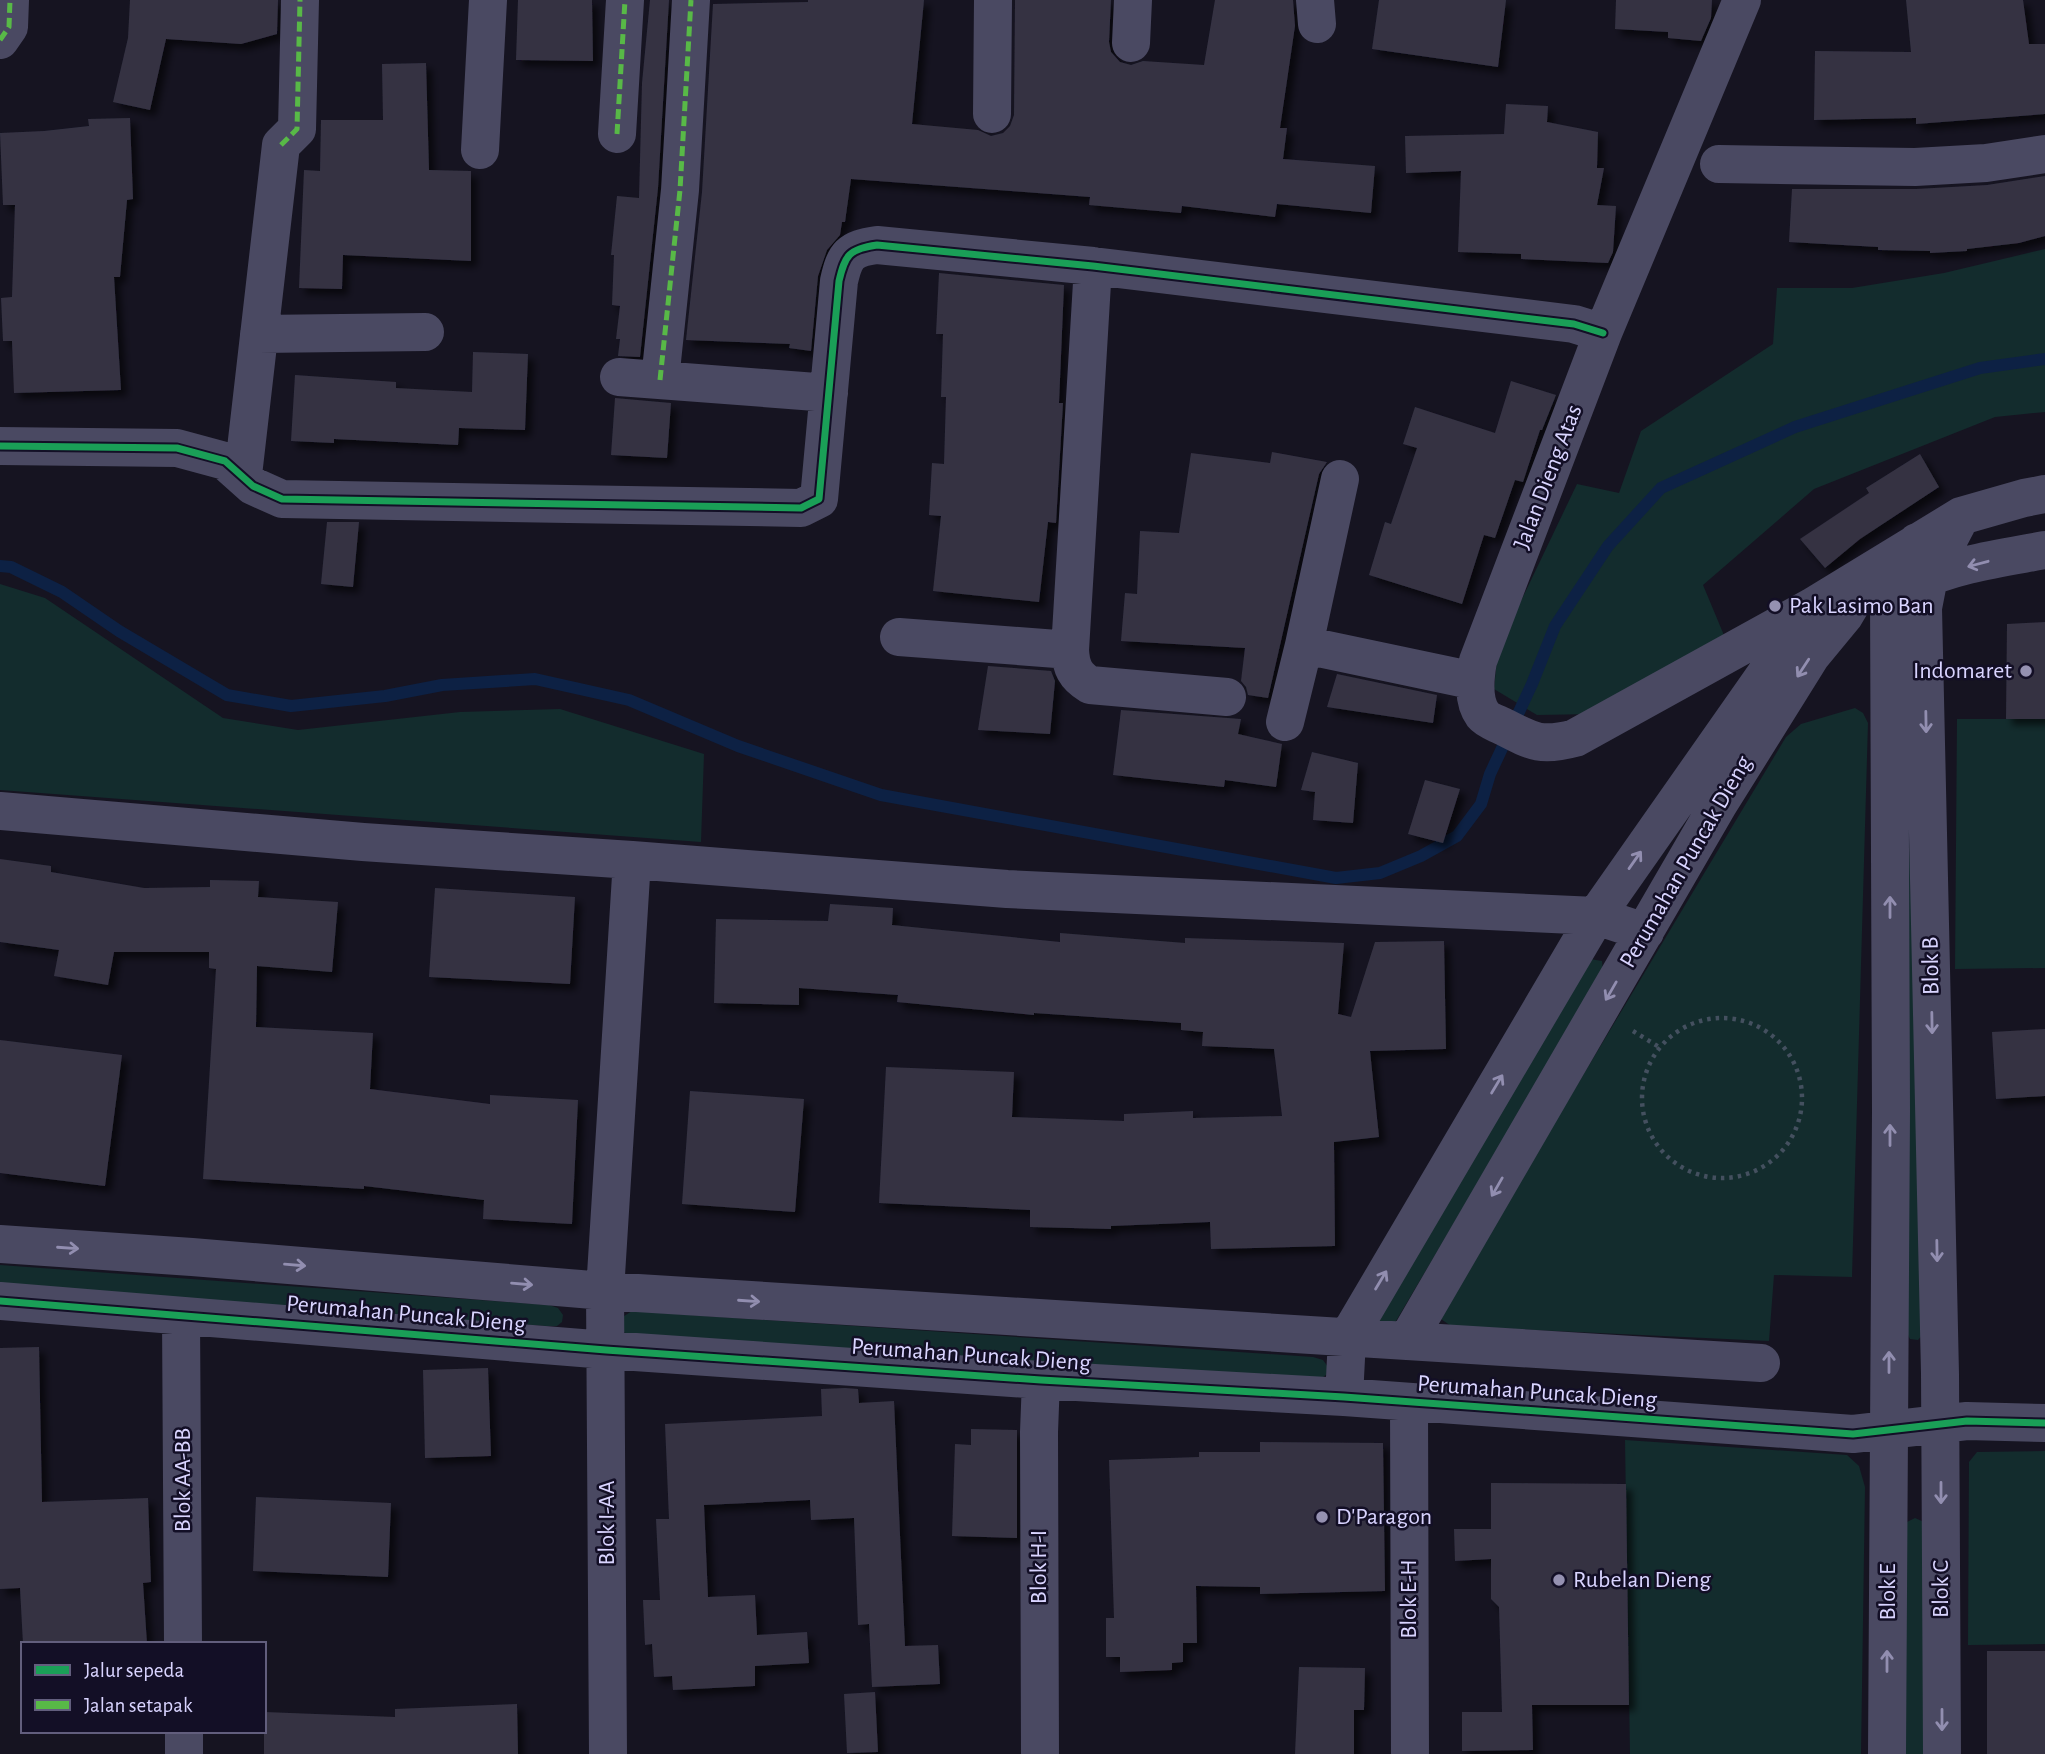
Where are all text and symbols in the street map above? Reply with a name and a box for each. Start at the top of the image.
street label: Jalan Dieng Atas [1509,401,1587,553]
one-way arrow [1967,558,1990,571]
place label: Pak Lasimo Ban [1789,594,1934,618]
marker: Pak Lasimo Ban [1767,598,1783,614]
one-way arrow [1796,657,1810,677]
place label: Indomaret [1913,659,2012,683]
marker: Indomaret [2018,663,2034,679]
one-way arrow [1919,711,1932,734]
street label: Perumahan Puncak Dieng [1616,752,1757,972]
one-way arrow [1628,851,1642,870]
one-way arrow [1883,896,1897,919]
street label: Blok B [1918,937,1944,995]
one-way arrow [1604,980,1618,1000]
one-way arrow [1926,1012,1939,1035]
one-way arrow [1490,1075,1504,1095]
one-way arrow [1884,1123,1897,1146]
one-way arrow [1489,1177,1503,1197]
one-way arrow [1931,1239,1944,1262]
one-way arrow [56,1242,79,1255]
one-way arrow [283,1259,306,1272]
one-way arrow [1375,1270,1389,1290]
one-way arrow [510,1278,532,1291]
street label: Perumahan Puncak Dieng [285,1292,527,1336]
one-way arrow [737,1294,760,1307]
street label: Perumahan Puncak Dieng [850,1335,1092,1375]
one-way arrow [1882,1351,1896,1374]
street label: Perumahan Puncak Dieng [1416,1372,1658,1412]
street label: Blok AA-BB [171,1428,195,1532]
street label: Blok I-AA [595,1480,619,1566]
one-way arrow [1934,1481,1947,1504]
place label: D'Paragon [1336,1505,1432,1529]
marker: D'Paragon [1314,1509,1330,1525]
street label: Blok H-I [1027,1530,1051,1604]
street label: Blok E-H [1397,1559,1421,1639]
street label: Blok C [1929,1560,1953,1618]
street label: Blok E [1876,1563,1900,1621]
place label: Rubelan Dieng [1573,1568,1711,1592]
marker: Rubelan Dieng [1551,1572,1567,1588]
legend [21,1642,266,1733]
one-way arrow [1880,1650,1894,1673]
text: Jalur sepeda [84,1660,184,1681]
text: Jalan setapak [84,1695,193,1716]
one-way arrow [1935,1709,1949,1732]

